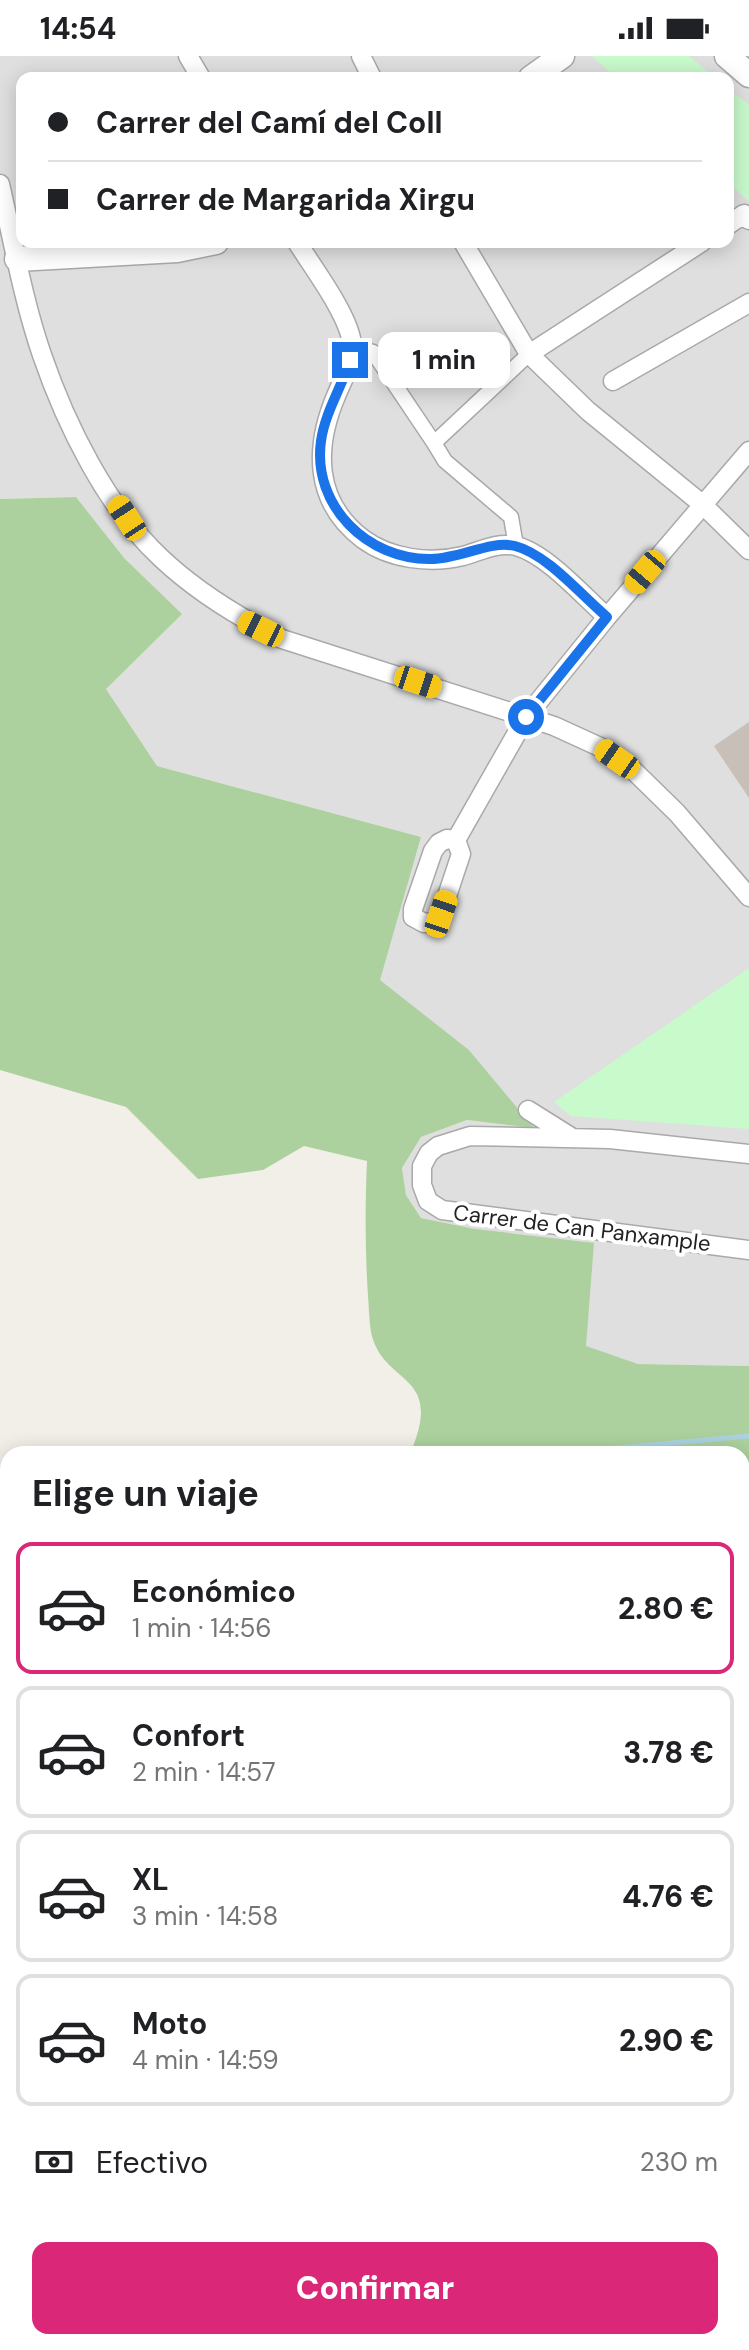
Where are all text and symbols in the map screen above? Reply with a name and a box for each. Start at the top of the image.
text: 14:54 [40,9,116,48]
text: Carrer del Camí del Coll [96,103,442,142]
text: Carrer de Margarida Xirgu [96,180,475,219]
callout: 1 min [378,332,510,388]
route end [332,342,368,378]
text: 1 min [412,343,476,377]
car [104,491,150,545]
car [620,546,670,598]
car [234,608,288,650]
car [391,663,445,701]
route start [508,699,544,735]
car [590,735,644,783]
car [422,887,460,941]
street label: Carrer de Can Panxample [452,1198,712,1258]
text: Elige un viaje [32,1470,259,1517]
icon: car [36,1572,108,1644]
text: Económico [132,1572,296,1611]
text: 2.80 € [618,1589,714,1628]
text: 1 min · 14:56 [132,1611,272,1645]
icon: car [36,1716,108,1788]
text: Confort [132,1716,245,1755]
text: 3.78 € [623,1733,714,1772]
text: 2 min · 14:57 [132,1755,276,1789]
icon: car [36,1860,108,1932]
text: XL [132,1860,169,1899]
text: 4.76 € [622,1877,714,1916]
text: 3 min · 14:58 [132,1899,278,1933]
icon: car [36,2004,108,2076]
text: Moto [132,2004,207,2043]
text: 2.90 € [619,2021,714,2060]
text: 4 min · 14:59 [132,2043,279,2077]
icon: cash [32,2140,76,2184]
text: Efectivo [96,2143,208,2182]
text: 230 m [640,2145,718,2179]
button: Confirmar [32,2242,718,2334]

